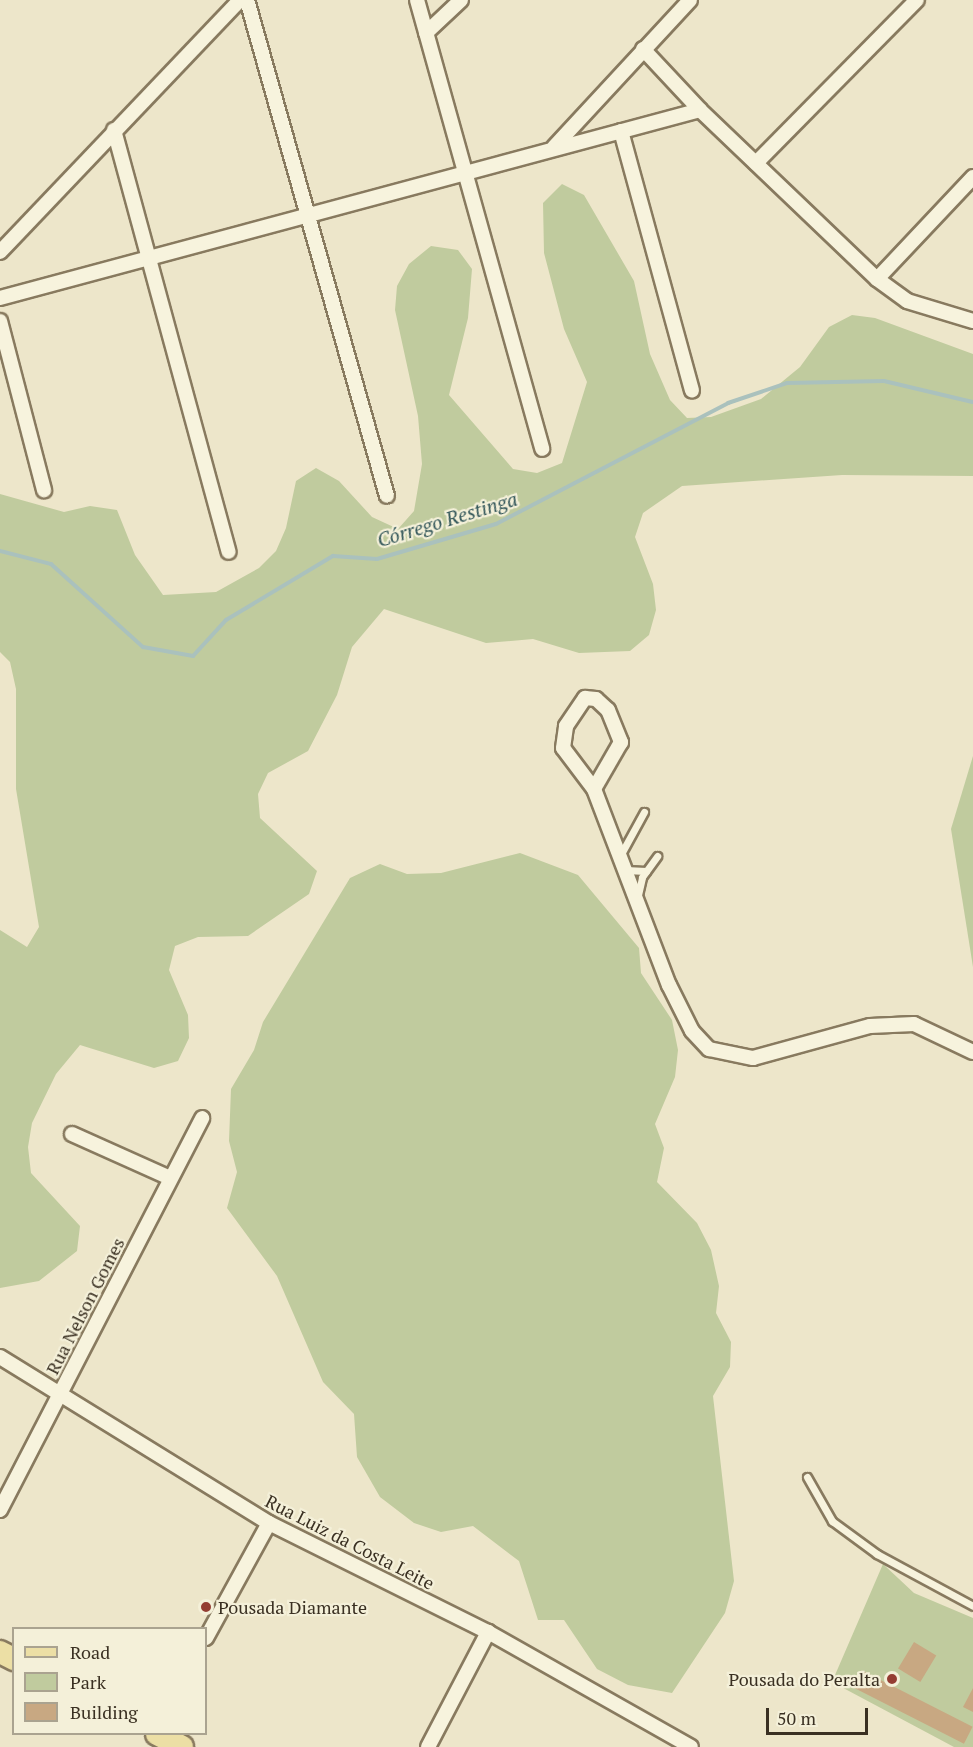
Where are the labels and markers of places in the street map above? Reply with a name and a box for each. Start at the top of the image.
place label: Pousada Diamante [218,1596,367,1618]
marker: Pousada Diamante [199,1600,213,1614]
place label: Pousada do Peralta [728,1668,880,1690]
marker: Pousada do Peralta [885,1672,899,1686]

